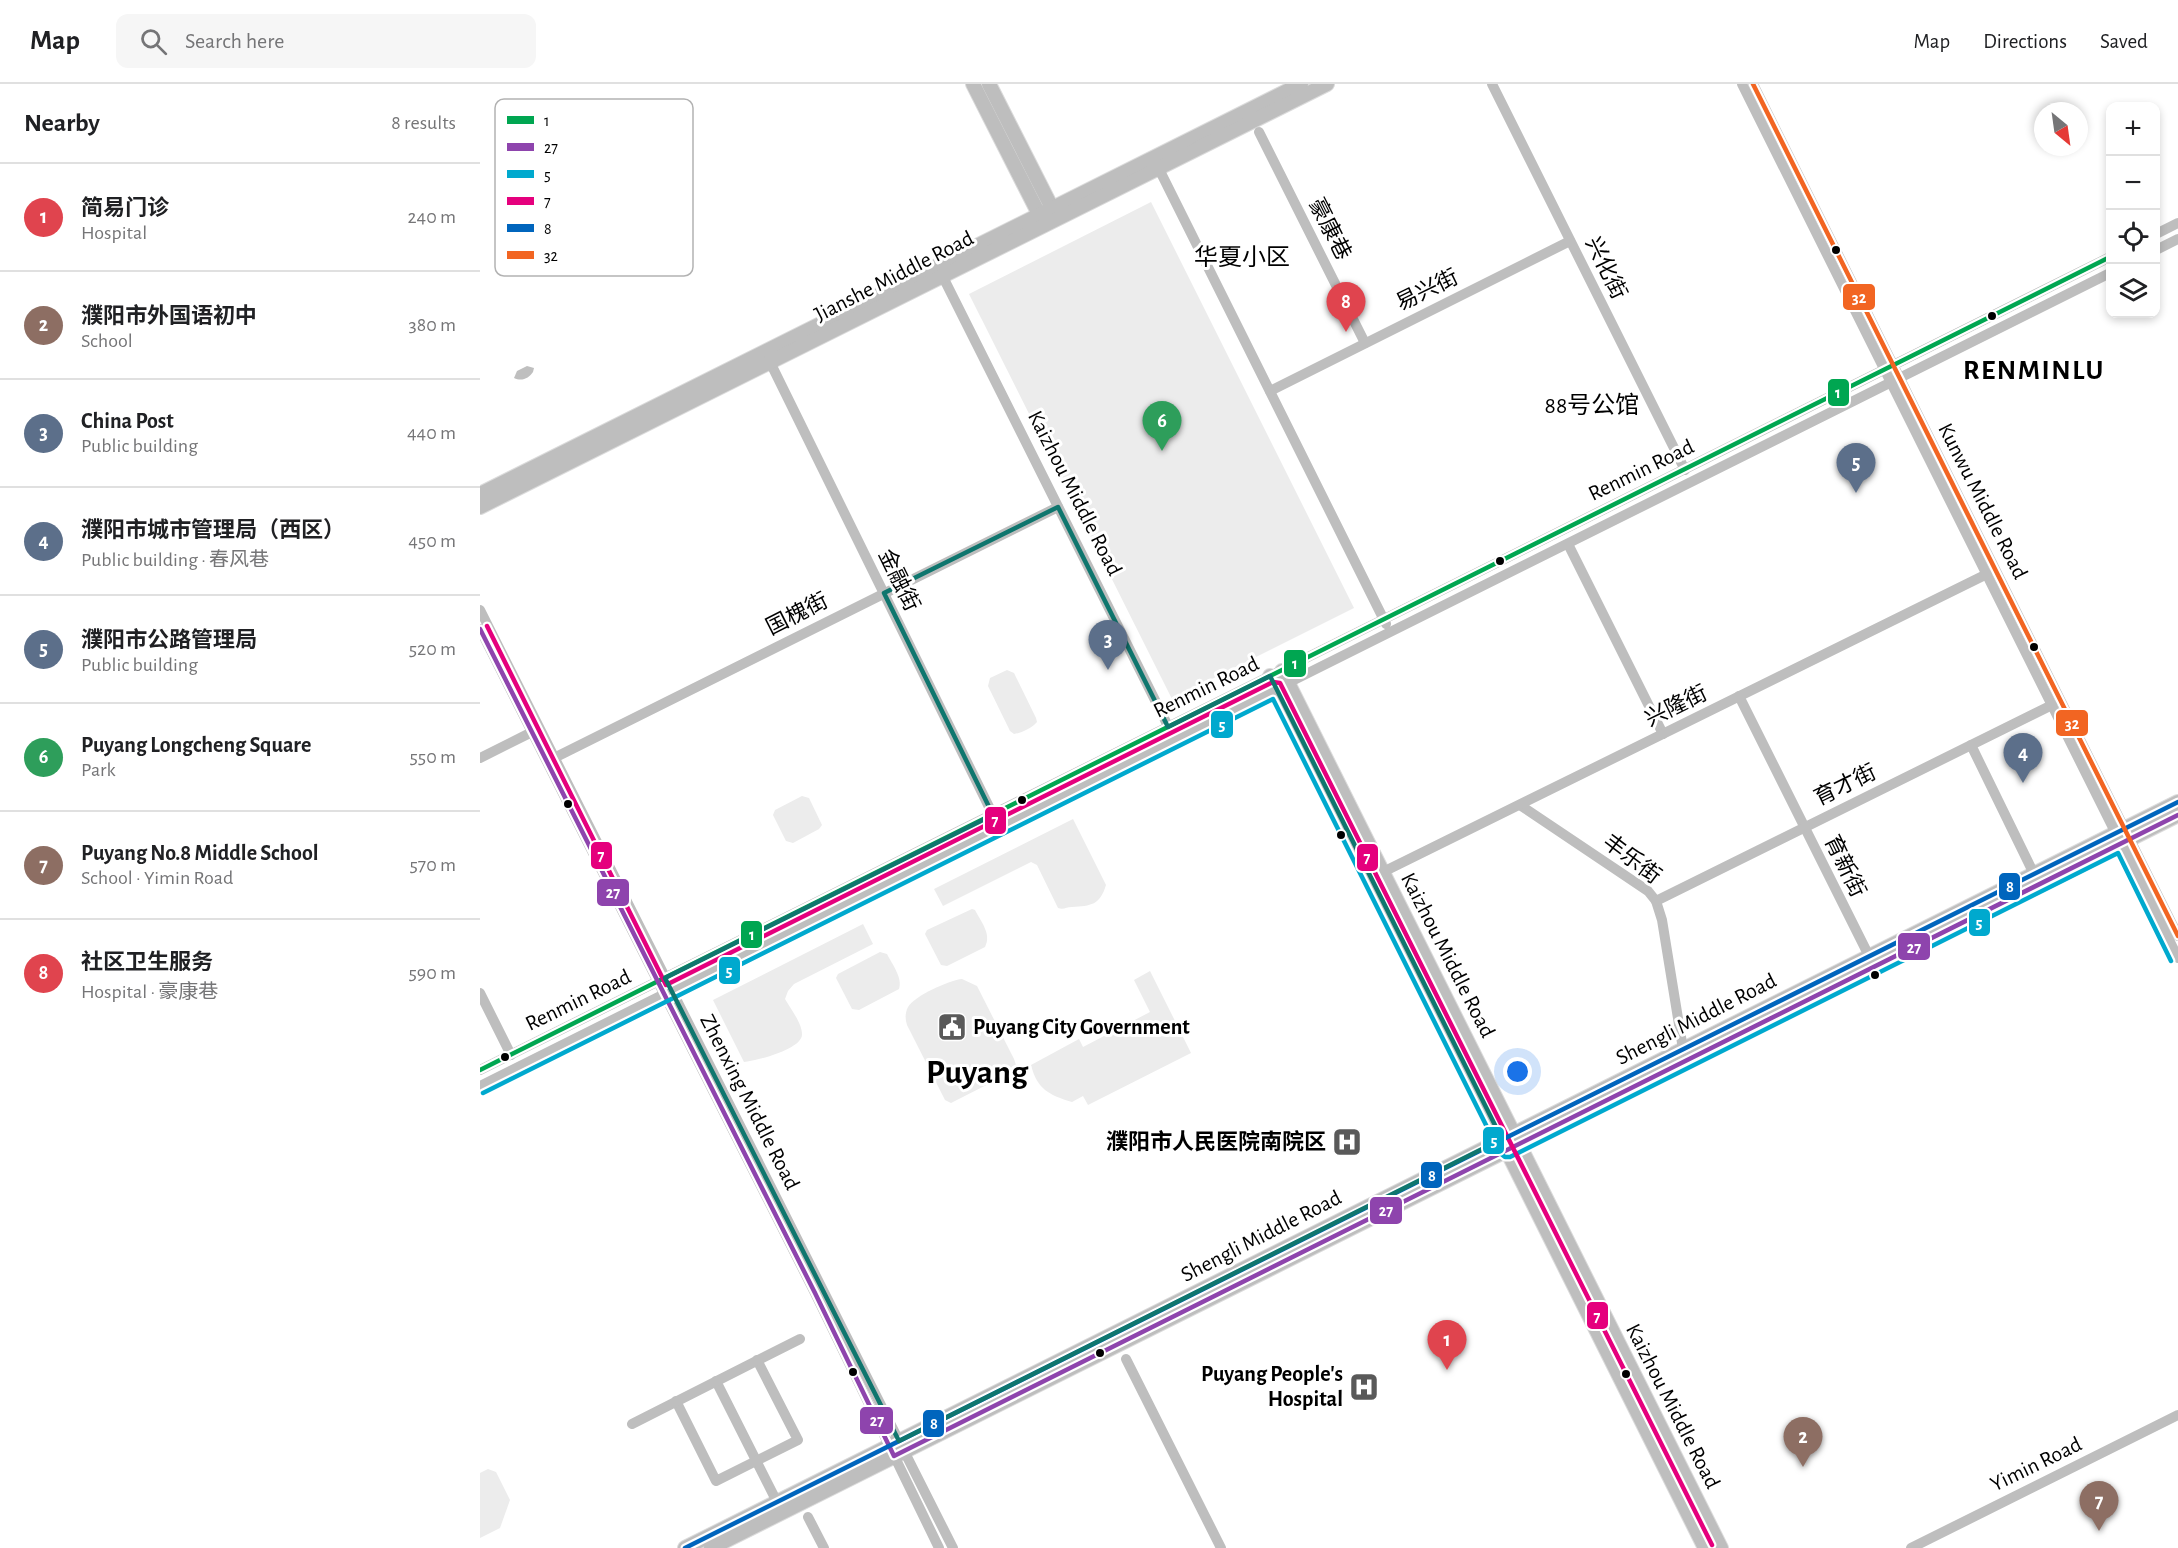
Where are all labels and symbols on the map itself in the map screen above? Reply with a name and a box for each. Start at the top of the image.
legend [495,99,693,276]
north arrow [2034,102,2088,156]
text: 1 [544,113,550,129]
text: 27 [544,140,558,156]
text: 5 [544,167,551,183]
text: 7 [544,194,551,210]
street label: 豪康巷 [1305,194,1356,263]
text: 8 [544,221,552,237]
street label: Jianshe Middle Road [811,226,977,326]
street label: 兴化街 [1582,233,1631,302]
unlabelled marker [1830,244,1842,256]
district label: 华夏小区 [1194,245,1290,270]
text: 32 [544,248,558,264]
street label: 易兴街 [1392,265,1461,314]
pin: 8 [1326,282,1366,332]
line badge: 32 [1842,283,1876,311]
text: 32 [1852,290,1867,306]
unlabelled marker [1986,310,1998,322]
district label: RENMINLU [1963,357,2105,385]
line badge: 1 [1827,378,1850,407]
text: 1 [1835,385,1841,401]
district label: 88号公馆 [1545,392,1639,418]
pin: 6 [1142,402,1182,451]
street label: Kaizhou Middle Road [1024,407,1126,579]
street label: Kunwu Middle Road [1934,419,2032,583]
street label: Renmin Road [1585,435,1697,505]
pin: 5 [1836,444,1876,493]
street label: 金融街 [875,545,924,614]
unlabelled marker [1494,555,1506,567]
street label: 国槐街 [762,588,831,639]
pin: 3 [1088,620,1128,670]
unlabelled marker [2028,641,2040,653]
line badge: 1 [1283,649,1307,678]
street label: Renmin Road [1150,652,1262,722]
text: 1 [1292,656,1298,672]
street label: 兴隆街 [1641,681,1710,730]
line badge: 32 [2055,709,2089,737]
line badge: 5 [1210,710,1234,739]
text: 32 [2065,716,2080,732]
text: 5 [1219,717,1226,733]
pin: 4 [2004,734,2042,783]
street label: 育才街 [1810,760,1879,809]
unlabelled marker [1016,794,1028,806]
unlabelled marker [562,798,574,810]
line badge: 7 [984,806,1007,835]
text: 7 [992,813,999,829]
unlabelled marker [1335,829,1347,841]
street label: 丰乐街 [1599,830,1666,888]
street label: 育新街 [1821,831,1870,900]
line badge: 7 [590,841,613,870]
line badge: 7 [1356,843,1379,872]
text: 7 [598,848,605,864]
text: 7 [1364,850,1371,866]
street label: Kaizhou Middle Road [1397,869,1499,1041]
line badge: 8 [1998,872,2021,901]
line badge: 27 [596,878,630,907]
text: 8 [2006,879,2014,895]
text: 27 [606,885,620,901]
line badge: 5 [1968,908,1991,937]
text: 5 [1976,915,1983,931]
line badge: 1 [740,920,763,949]
text: 1 [749,927,755,943]
line badge: 27 [1897,932,1931,961]
text: 27 [1907,940,1921,956]
line badge: 5 [718,956,741,985]
text: 5 [726,963,733,979]
street label: Renmin Road [522,965,634,1035]
street label: Shengli Middle Road [1612,969,1780,1069]
unlabelled marker [1869,969,1881,981]
street label: Zhenxing Middle Road [696,1011,804,1193]
public building icon: Puyang City Government [936,1011,968,1043]
place label: Puyang City Government [973,1016,1190,1039]
unlabelled marker [499,1051,511,1063]
district label: Puyang [926,1056,1029,1090]
your location [1503,1057,1532,1086]
hospital icon: 濮阳市人民医院南院区 [1331,1126,1363,1158]
line badge: 5 [1482,1126,1505,1155]
place label: 濮阳市人民医院南院区 [1106,1130,1326,1153]
text: 5 [1491,1133,1498,1149]
line badge: 8 [1420,1161,1443,1189]
text: 8 [1428,1168,1436,1184]
street label: Shengli Middle Road [1177,1186,1345,1286]
line badge: 27 [1369,1196,1403,1225]
text: 27 [1379,1203,1393,1219]
line badge: 7 [1586,1301,1609,1330]
text: 7 [1594,1309,1601,1325]
pin: 1 [1428,1320,1466,1370]
street label: Kaizhou Middle Road [1622,1320,1724,1492]
unlabelled marker [1094,1347,1106,1359]
place label: Puyang People's Hospital [1201,1363,1343,1410]
unlabelled marker [847,1366,859,1378]
unlabelled marker [1620,1368,1632,1380]
hospital icon: Puyang People's Hospital [1348,1371,1380,1403]
line badge: 27 [859,1406,894,1435]
line badge: 8 [922,1409,945,1438]
text: 27 [870,1413,884,1429]
text: 8 [930,1416,938,1432]
pin: 2 [1784,1418,1822,1467]
street label: Yimin Road [1987,1433,2085,1495]
pin: 7 [2080,1482,2118,1531]

